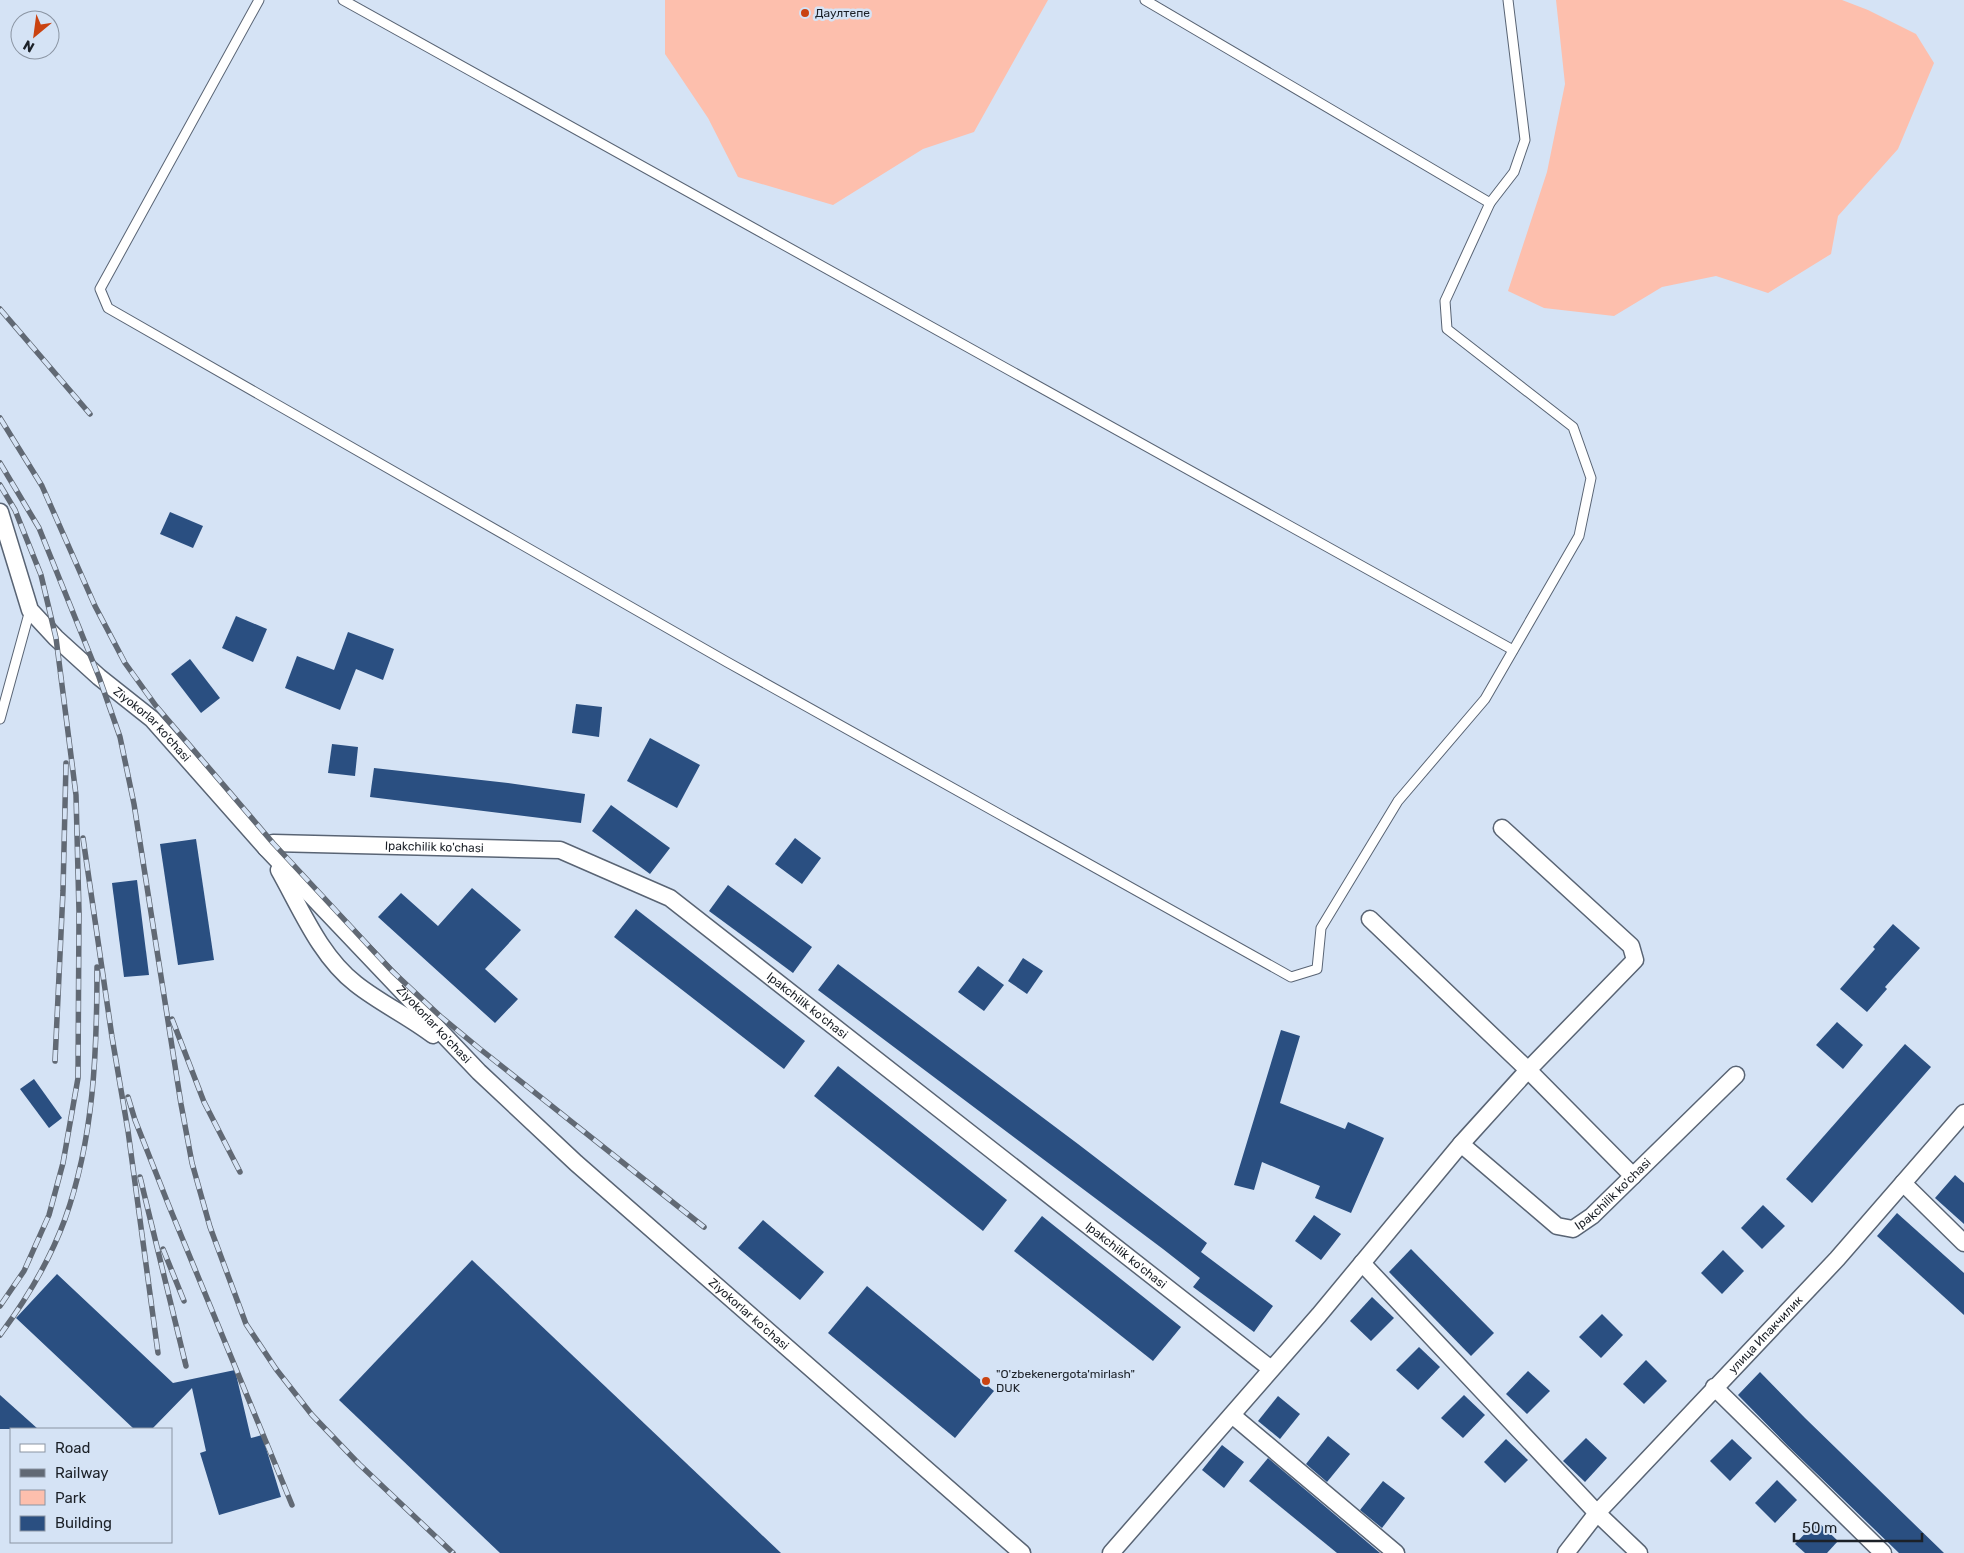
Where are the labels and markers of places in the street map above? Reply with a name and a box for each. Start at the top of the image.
place label: Даултепе [815,6,870,20]
marker: Даултепе [799,7,811,19]
place label: "O'zbekenergota'mirlash" DUK [996,1367,1135,1395]
marker: "O'zbekenergota'mirlash" DUK [980,1375,992,1387]

